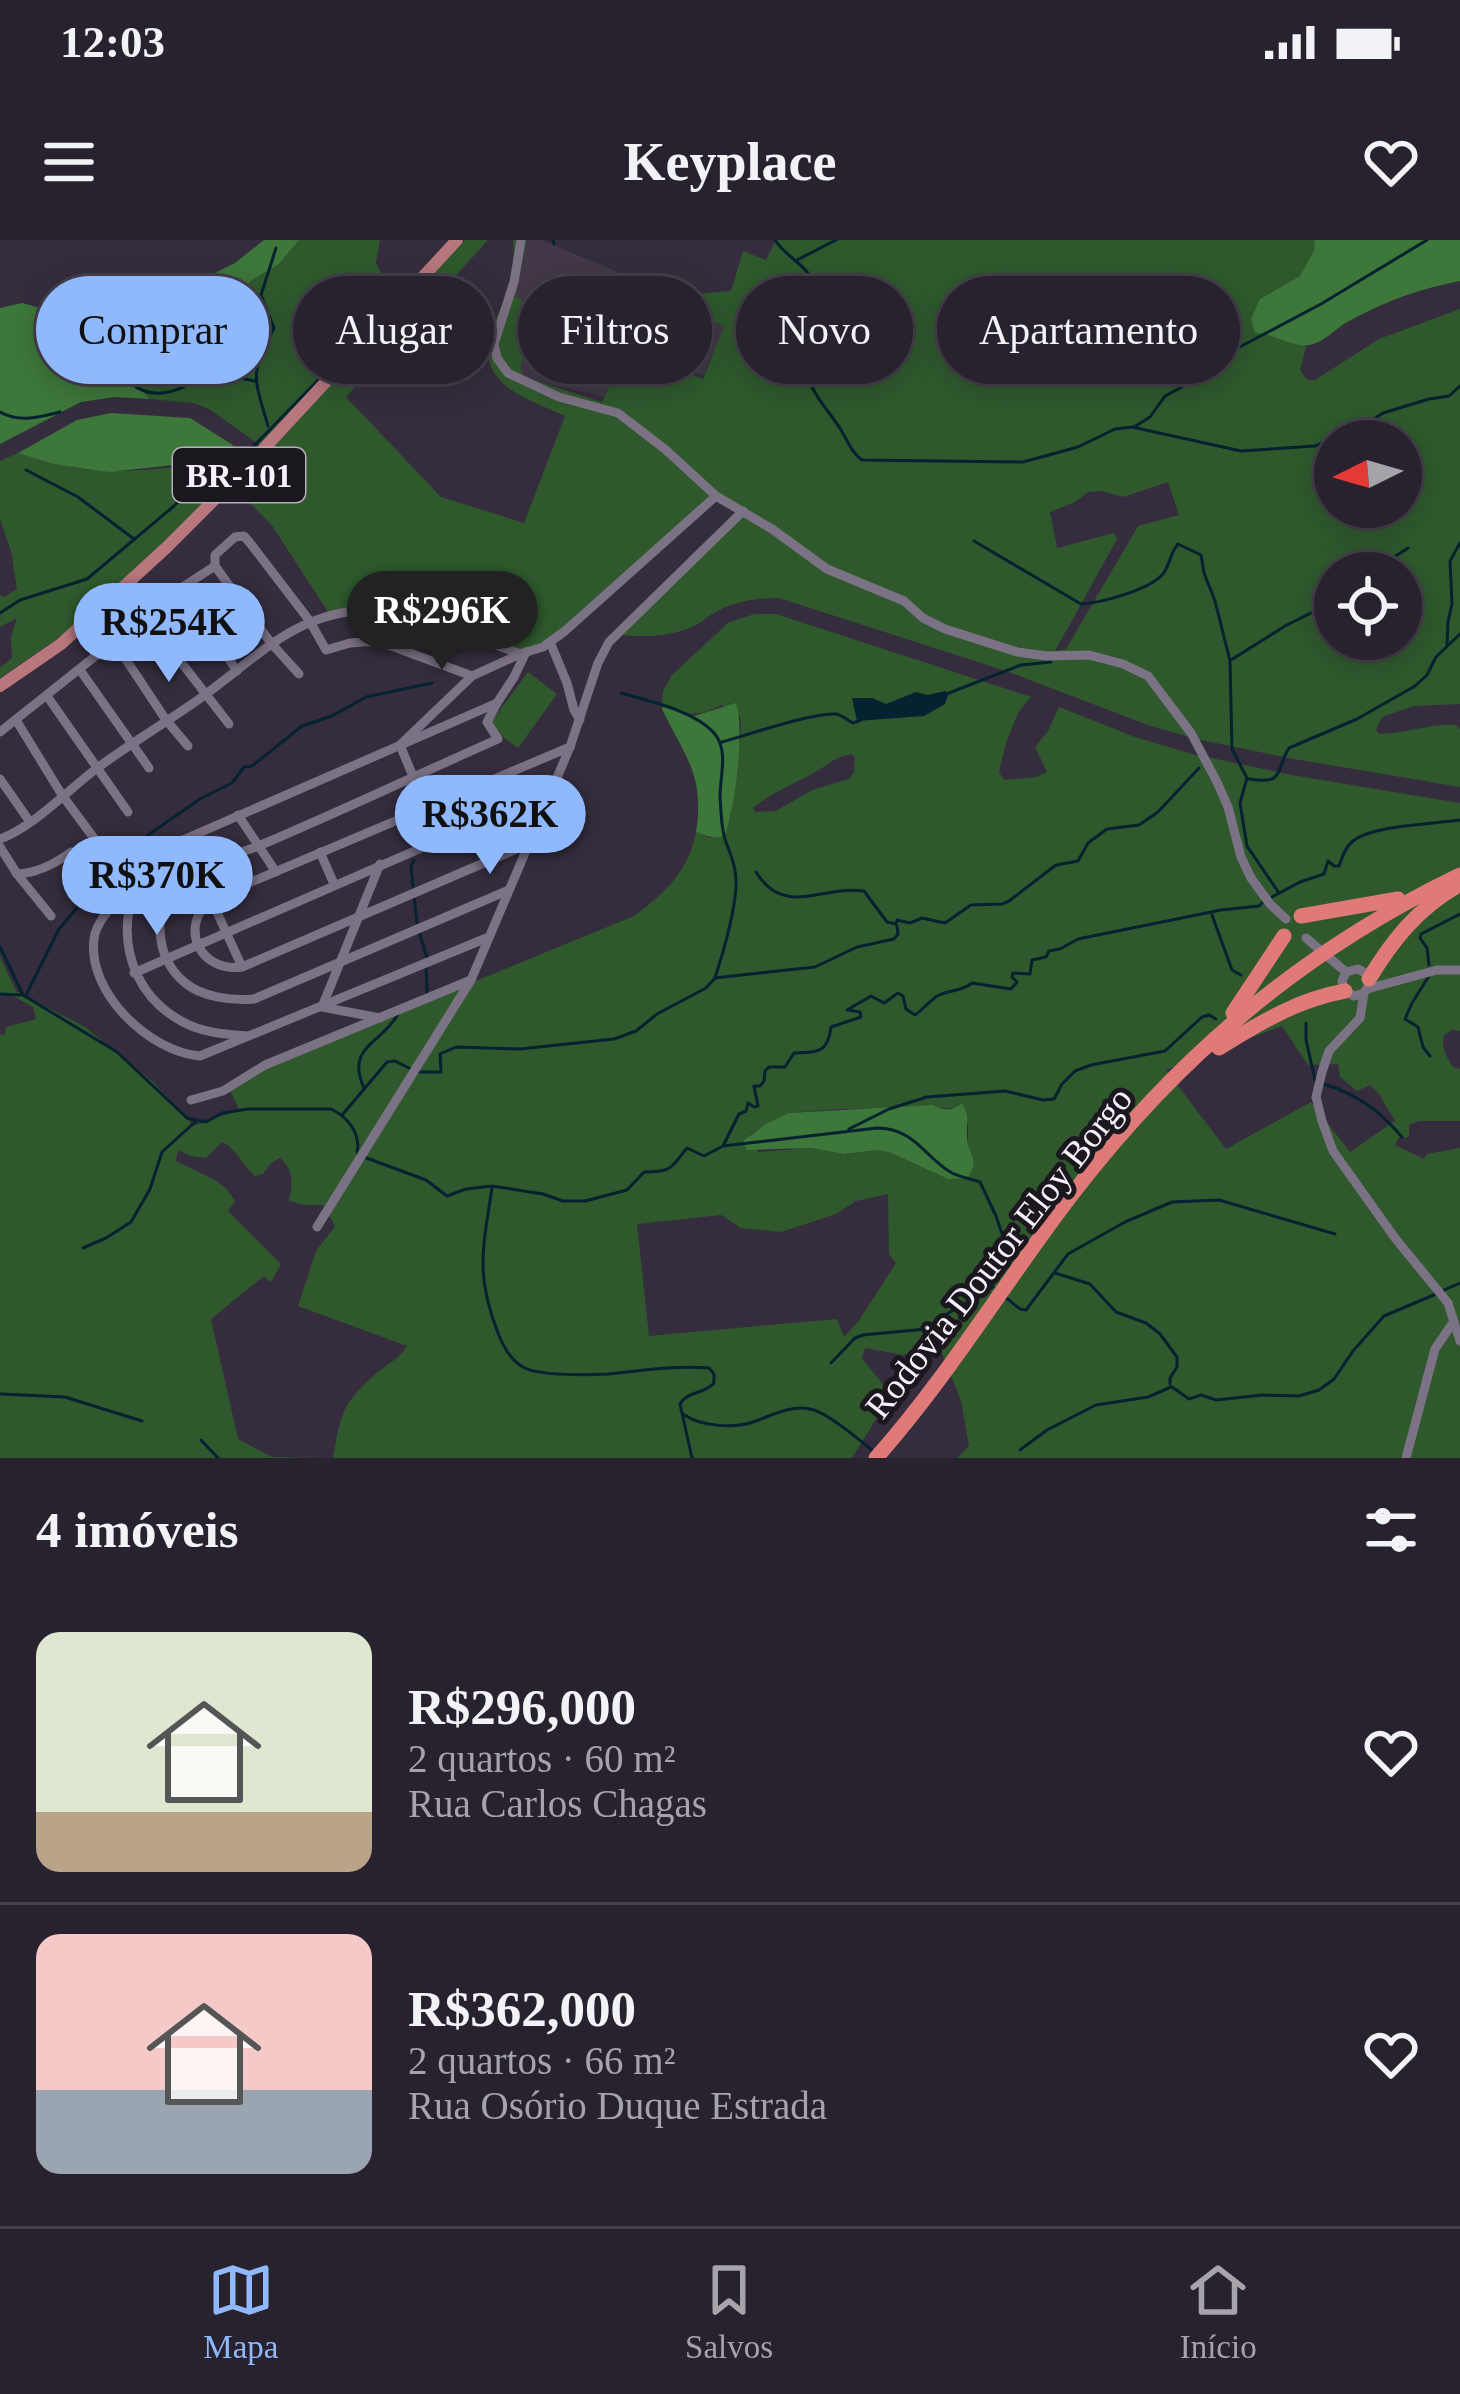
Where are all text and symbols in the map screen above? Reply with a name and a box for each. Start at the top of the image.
text: 12:03 [60,17,165,67]
icon: menu [36,129,102,195]
icon: heart [1358,129,1424,195]
text: Keyplace [624,132,836,192]
chip: Comprar [36,276,269,384]
chip: Alugar [293,276,494,384]
chip: Filtros [518,276,712,384]
chip: Novo [736,276,913,384]
chip: Apartamento [937,276,1240,384]
north arrow [1314,420,1422,528]
map controls [1314,420,1422,660]
road number: BR-101 [173,448,305,502]
button: locate [1314,552,1422,660]
pin: R$296K [344,571,540,673]
pin: R$254K [71,583,267,685]
text: R$296K [374,588,510,631]
text: R$254K [101,600,237,643]
pin: R$362K [392,775,588,877]
text: R$362K [422,792,558,835]
pin: R$370K [59,836,255,938]
text: R$370K [89,853,225,896]
street label: Rodovia Doutor Eloy Borgo [857,1079,1140,1426]
icon: filters [1358,1497,1424,1563]
text: 4 imóveis [36,1502,239,1558]
text: R$296,000 [408,1679,636,1735]
icon: home [132,1680,276,1824]
icon: heart [1358,1719,1424,1785]
text: 2 quartos · 60 m² [408,1737,675,1780]
text: Rua Carlos Chagas [408,1782,707,1825]
text: R$362,000 [408,1981,636,2037]
icon: home [132,1982,276,2126]
icon: heart [1358,2021,1424,2087]
text: 2 quartos · 66 m² [408,2039,675,2082]
text: Rua Osório Duque Estrada [408,2084,827,2127]
tab: Mapa [203,2257,278,2366]
tab: Salvos [685,2257,773,2366]
tab: Início [1180,2257,1257,2366]

